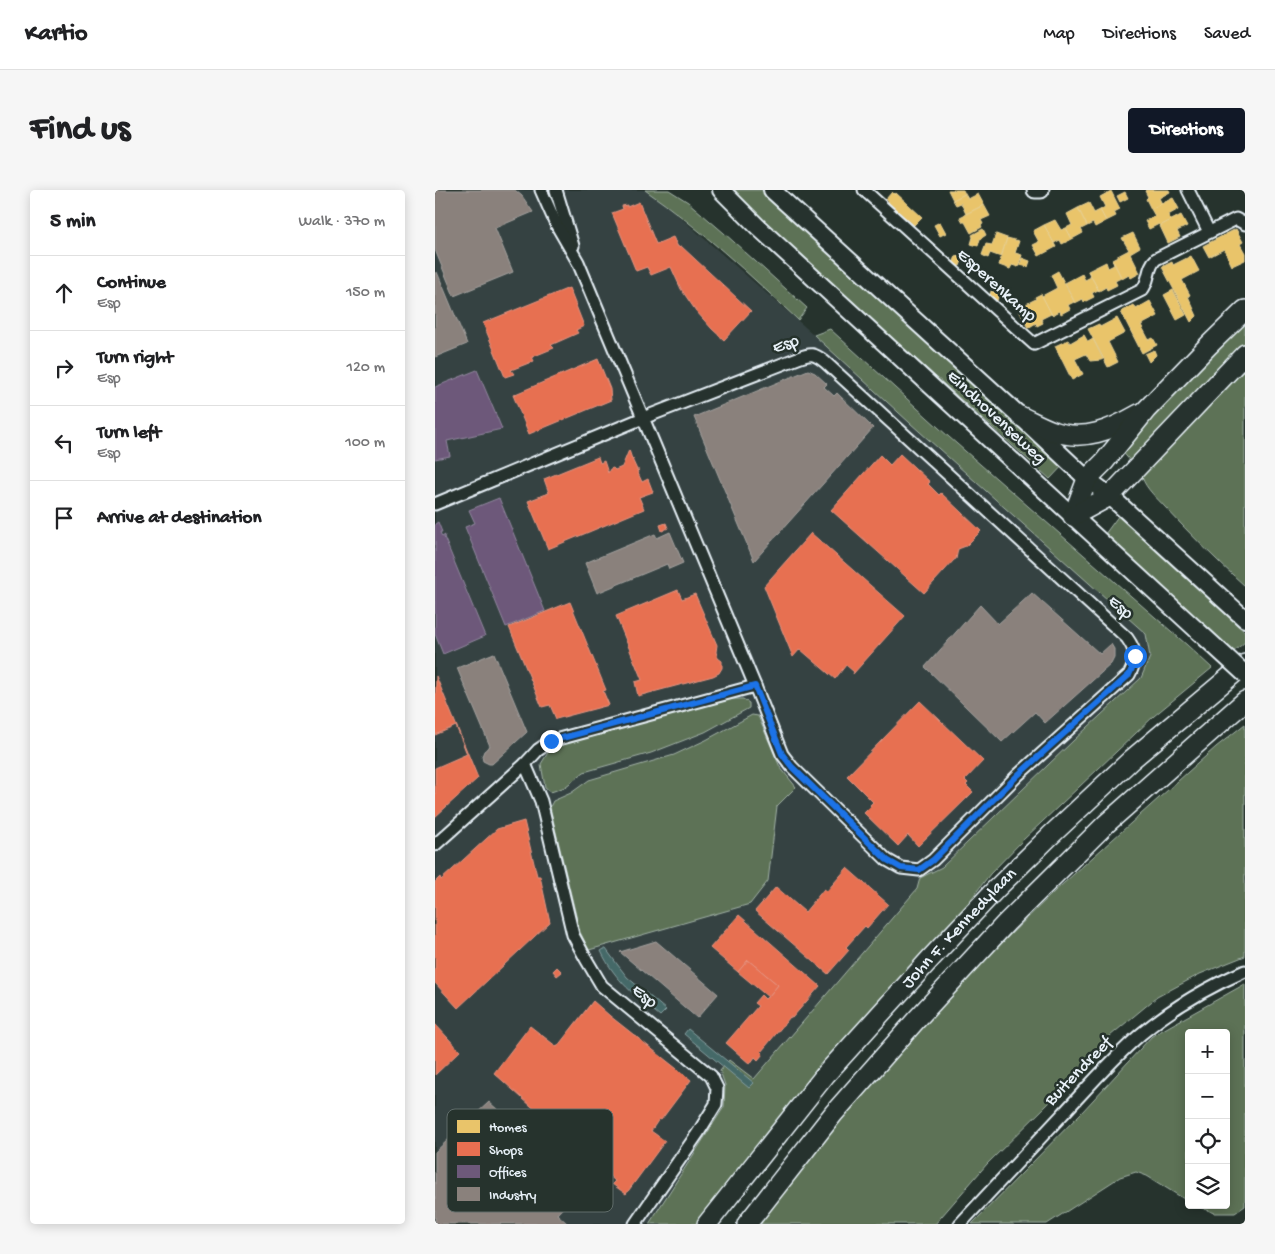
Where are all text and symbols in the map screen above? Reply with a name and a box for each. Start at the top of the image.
text: Kartio [25,20,88,49]
text: Map [1043,24,1075,45]
text: Directions [1103,24,1176,45]
text: Saved [1204,24,1250,45]
button: Directions [1128,108,1245,153]
text: Find us [30,110,130,151]
text: 5 min [50,210,95,235]
text: Walk · 370 m [298,213,385,232]
street label: Esperenkamp [952,245,1040,327]
text: Continue [97,272,166,295]
icon: ahead [50,279,78,307]
text: 150 m [346,284,385,303]
text: Esp [97,295,121,314]
street label: Esp [770,331,802,359]
text: Turn right [97,347,173,370]
icon: right [50,354,78,382]
text: 120 m [346,359,385,378]
street label: Eindhovenseweg [942,367,1050,469]
text: Esp [97,370,121,389]
text: Turn left [97,422,161,445]
icon: left [50,429,78,457]
text: 100 m [345,434,385,453]
text: Esp [97,445,121,464]
icon: arrive [50,504,78,532]
text: Arrive at destination [97,507,261,530]
street label: Esp [1103,591,1137,625]
route start [1124,645,1147,668]
route end [540,730,563,753]
street label: John F. Kennedylaan [898,863,1022,993]
street label: Esp [627,980,661,1014]
map controls [1185,1029,1230,1209]
button: + [1185,1029,1230,1074]
street label: Buitendreef [1040,1032,1118,1112]
button: − [1185,1074,1230,1119]
legend [447,1109,613,1212]
button: locate [1185,1119,1230,1164]
text: Homes [489,1120,527,1137]
text: Shops [489,1143,523,1160]
button: layers [1185,1164,1230,1209]
text: Offices [489,1165,527,1182]
text: Industry [489,1188,537,1205]

